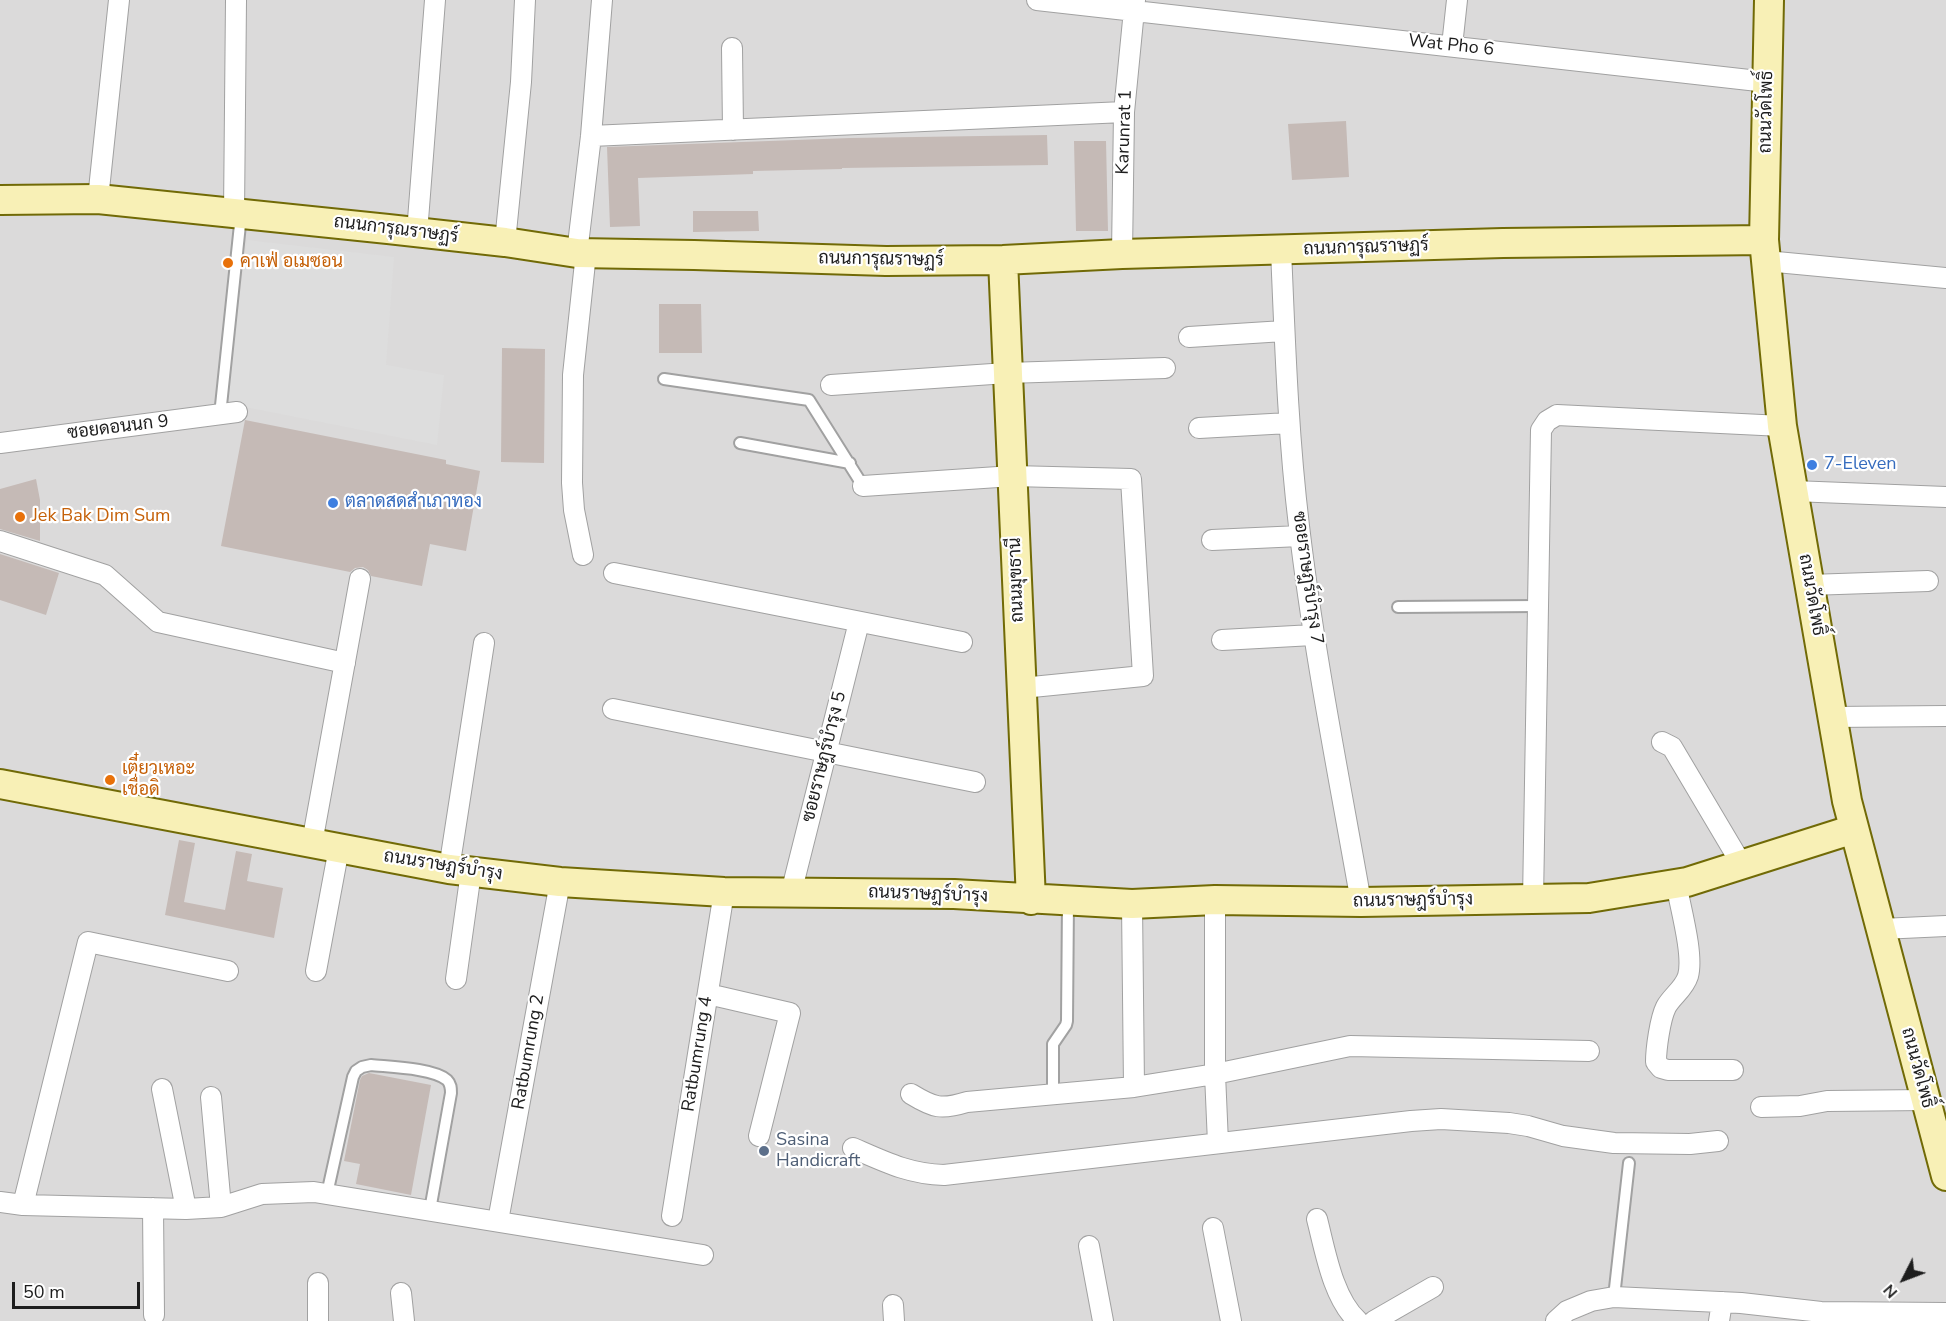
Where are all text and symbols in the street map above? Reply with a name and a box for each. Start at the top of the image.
street label: Wat Pho 6 [1407,31,1495,61]
street label: ถนนวัดโพธิ์ [1755,70,1779,154]
street label: Karunrat 1 [1113,89,1137,175]
street label: ถนนการุณราษฏร์ [332,212,460,248]
street label: ถนนการุณราษฏร์ [1303,235,1429,261]
street label: ถนนการุณราษฏร์ [818,248,944,272]
place label: คาเฟ่ อเมซอน [240,252,343,274]
marker: คาเฟ่ อเมซอน [221,256,235,270]
street label: ซอยดอนนก 9 [66,411,170,445]
place label: 7-Eleven [1824,454,1897,476]
marker: 7-Eleven [1805,458,1819,472]
place label: ตลาดสดสำเภาทอง [345,492,482,514]
marker: ตลาดสดสำเภาทอง [326,496,340,510]
place label: Jek Bak Dim Sum [32,506,171,528]
marker: Jek Bak Dim Sum [13,510,27,524]
street label: ซอยราษฎร์บำรุง 7 [1287,510,1327,646]
street label: ถนนมุขธานี [1005,537,1029,623]
street label: ถนนวัดโพธิ์ [1793,552,1829,638]
street label: ซอยราษฎร์บำรุง 5 [798,689,852,825]
place label: เตี๋ยวเหอะ เชื่อดิ [122,759,195,802]
marker: เตี๋ยวเหอะ เชื่อดิ [103,773,117,787]
street label: ถนนราษฎร์บำรุง [382,846,504,886]
street label: ถนนราษฎร์บำรุง [868,882,988,908]
street label: ถนนราษฎร์บำรุง [1353,889,1473,913]
street label: Ratbumrung 2 [508,993,550,1111]
street label: Ratbumrung 4 [678,995,718,1113]
street label: ถนนวัดโพธิ์ [1896,1025,1938,1111]
place label: Sasina Handicraft [776,1130,860,1172]
marker: Sasina Handicraft [757,1144,771,1158]
north arrow [1874,1249,1934,1309]
scale bar [15,1270,142,1308]
text: N [1878,1279,1903,1303]
text: 50 m [23,1280,65,1304]

